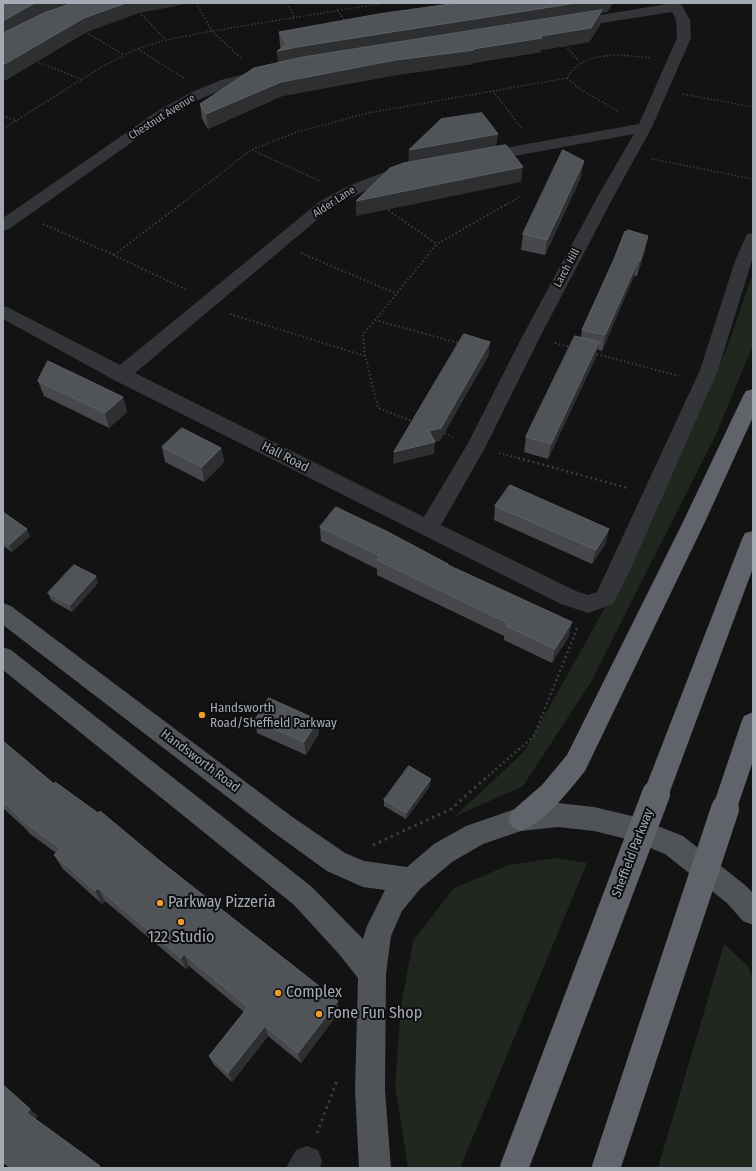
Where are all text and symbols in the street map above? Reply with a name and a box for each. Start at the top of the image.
street label: Chestnut Avenue [126,91,198,143]
street label: Alder Lane [310,183,358,221]
street label: Larch Hill [551,246,583,290]
street label: Hall Road [259,438,311,476]
place label: Handsworth Road/Sheffield Parkway [210,700,337,731]
marker: Handsworth Road/Sheffield Parkway [197,710,207,720]
street label: Handsworth Road [158,726,242,796]
street label: Sheffield Parkway [609,806,657,900]
place label: Parkway Pizzeria [168,893,275,913]
marker: Parkway Pizzeria [155,898,165,908]
marker: 122 Studio [176,917,186,927]
place label: 122 Studio [148,928,214,948]
place label: Complex [286,983,342,1003]
marker: Complex [273,988,283,998]
place label: Fone Fun Shop [327,1004,422,1024]
marker: Fone Fun Shop [314,1009,324,1019]

